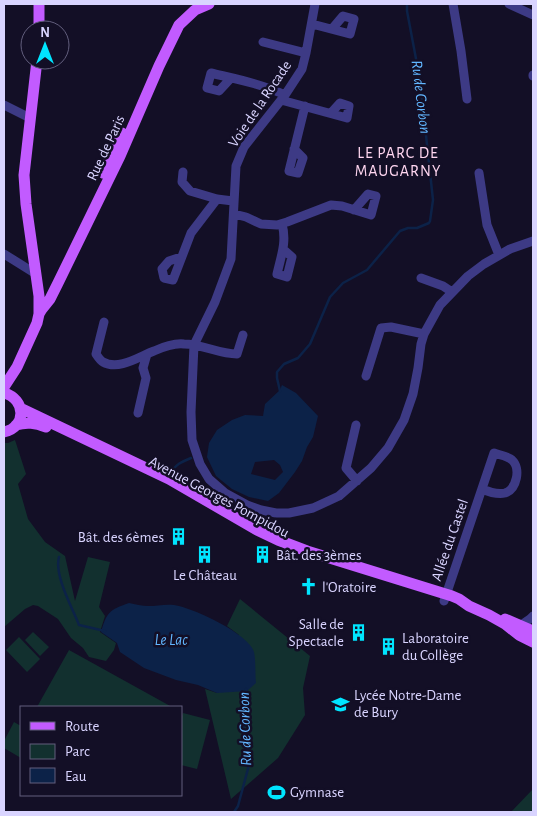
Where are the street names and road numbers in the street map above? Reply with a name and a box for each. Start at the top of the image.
street label: Voie de la Rocade [226,58,294,150]
street label: Rue de Paris [84,113,128,183]
street label: Avenue Georges Pompidou [146,454,292,541]
street label: Allée du Castel [429,497,471,583]

